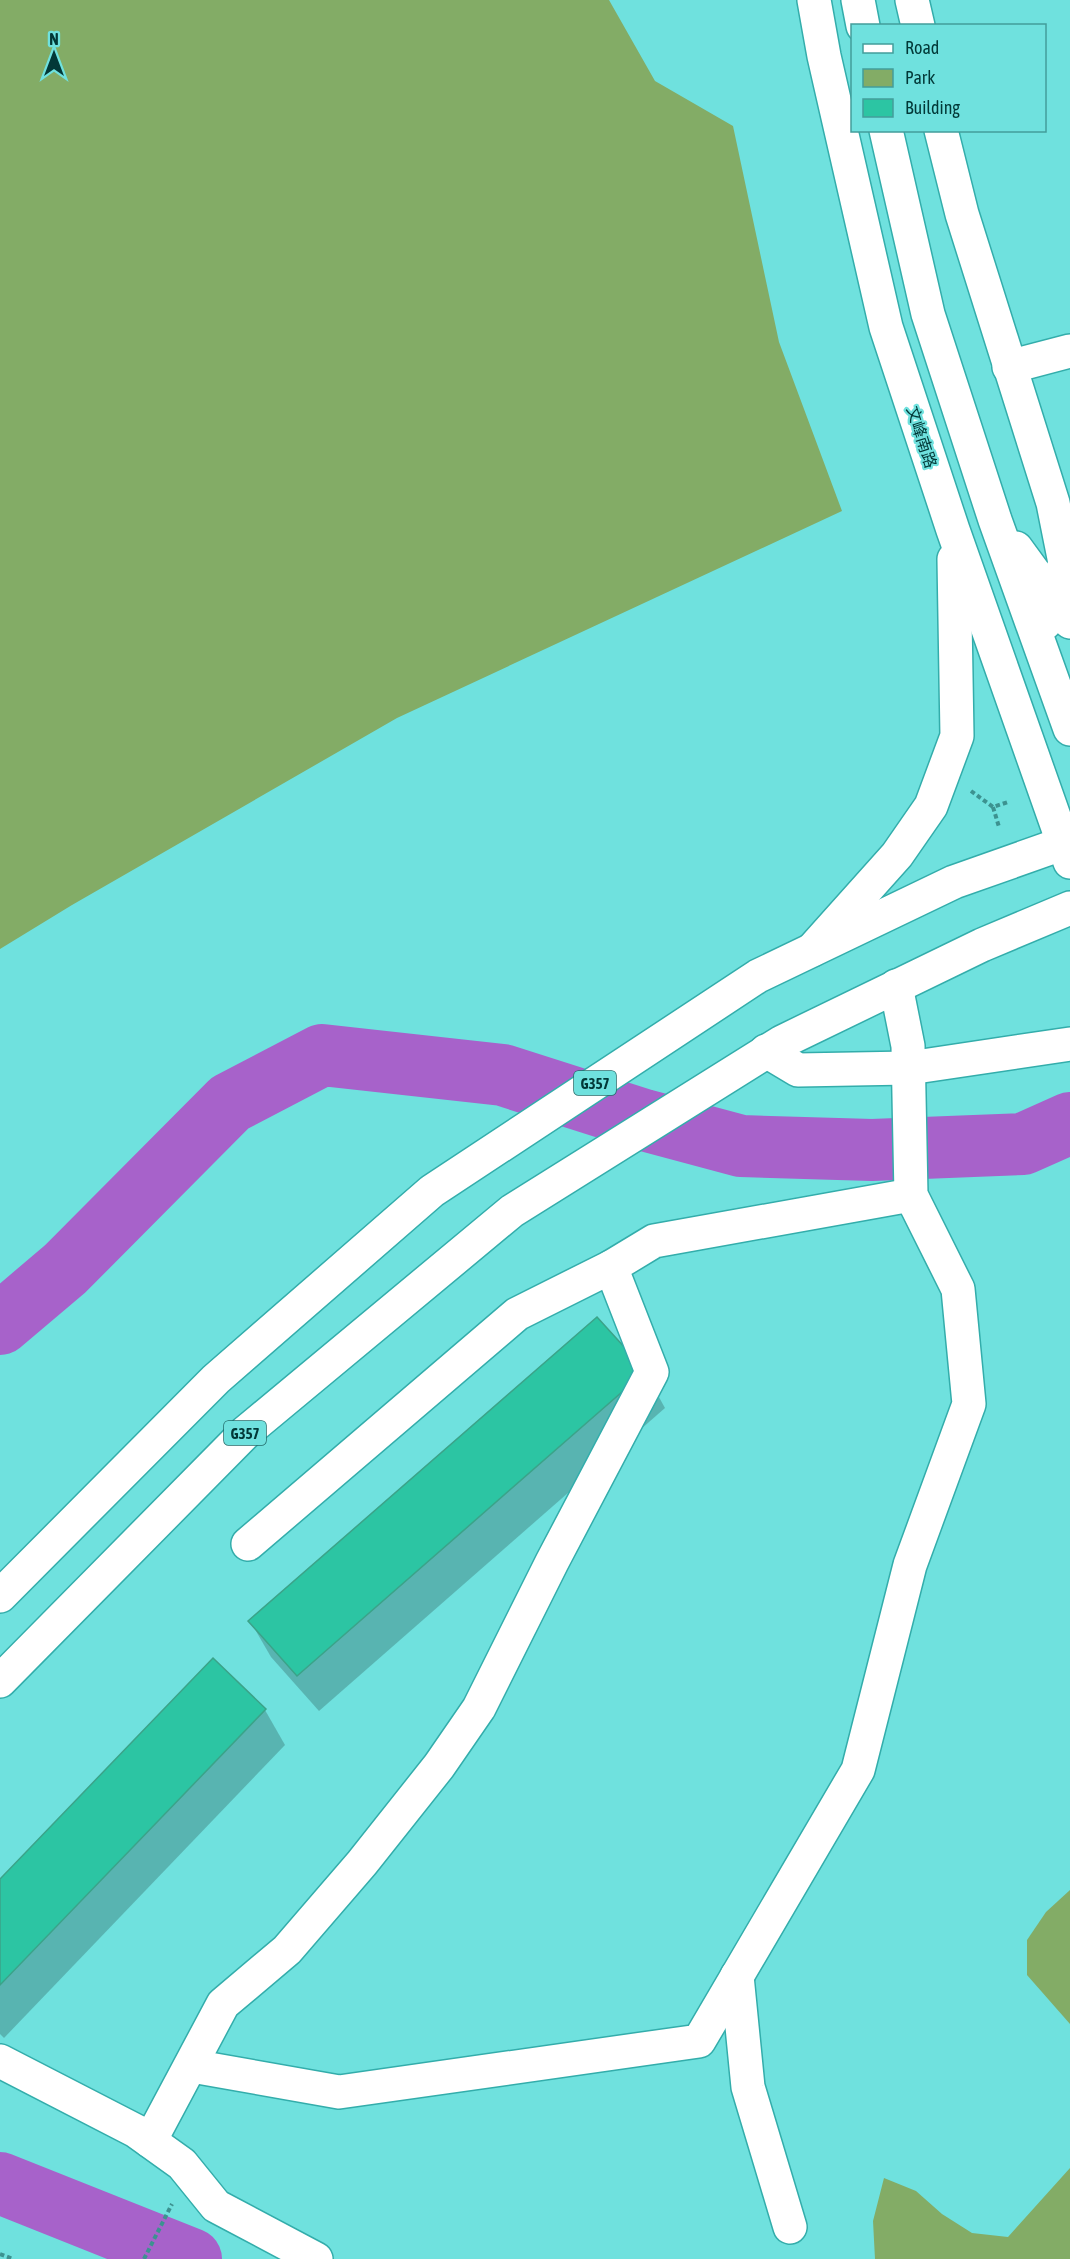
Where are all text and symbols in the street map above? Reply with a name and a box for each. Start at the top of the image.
north arrow [24,24,84,84]
legend [851,24,1046,132]
text: N [49,30,59,48]
text: Road [905,37,939,58]
text: Park [905,67,935,88]
text: Building [905,97,960,118]
street label: 文峰南路 [904,404,940,470]
road number: G357 [574,1071,616,1095]
road number: G357 [224,1421,266,1445]

